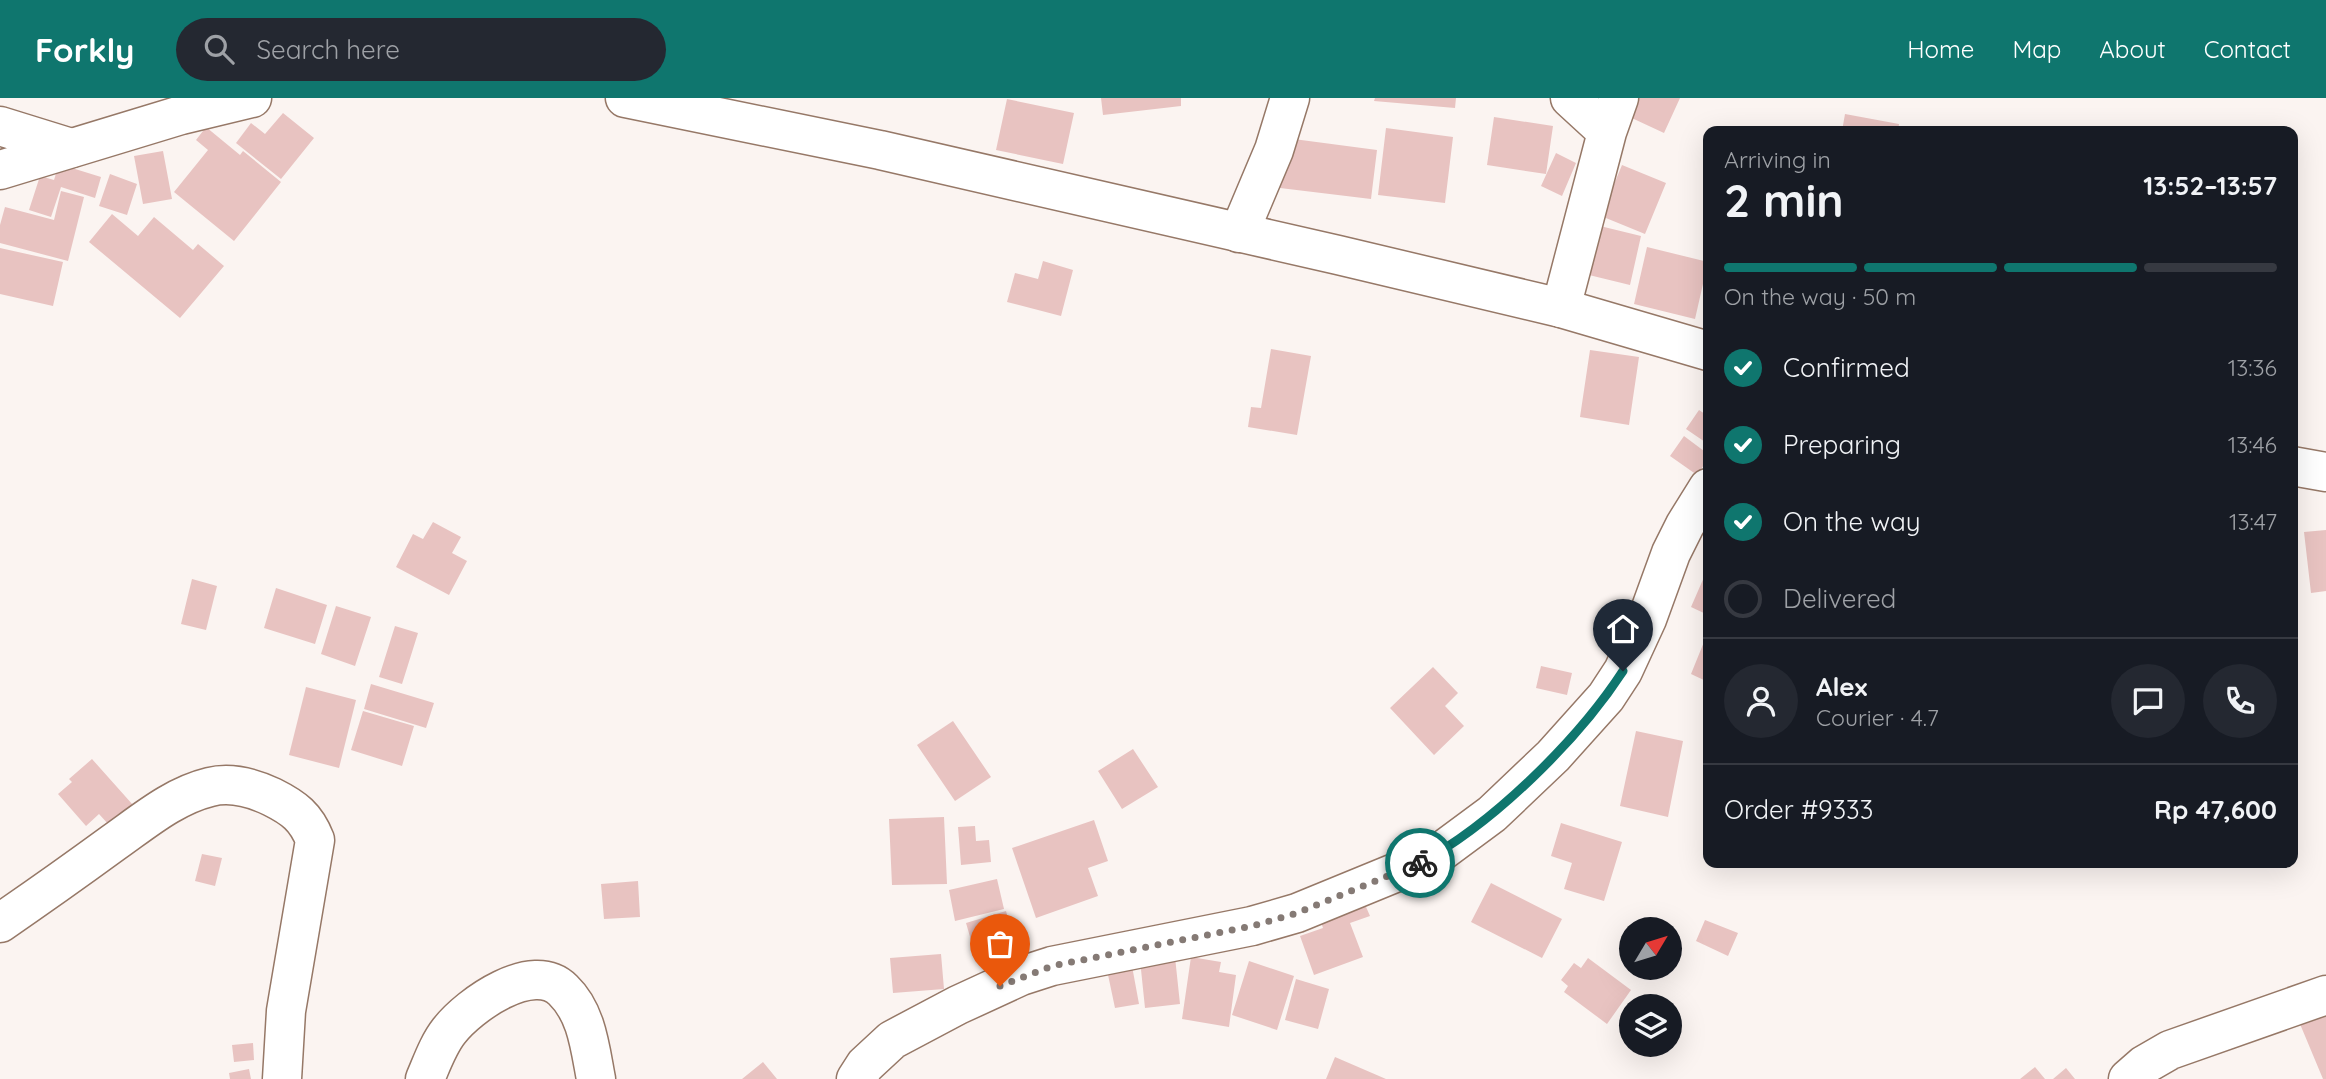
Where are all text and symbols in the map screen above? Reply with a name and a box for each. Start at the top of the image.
search box [176,18,666,81]
text: Forkly [35,29,134,70]
icon: search [200,30,238,68]
text: Search here [256,33,400,66]
text: Home [1907,34,1974,64]
text: Map [2012,34,2061,64]
text: About [2099,34,2166,64]
text: Contact [2204,34,2291,64]
text: Arriving in [1724,145,1831,174]
text: 13:52–13:57 [2143,169,2277,202]
text: 2 min [1724,171,1844,229]
text: On the way · 50 m [1724,282,1916,311]
icon: check [1724,349,1762,387]
text: Confirmed [1783,351,1910,384]
text: 13:36 [2228,353,2277,382]
icon: check [1724,426,1762,464]
text: Preparing [1783,428,1901,461]
text: 13:46 [2228,430,2277,459]
icon: check [1724,503,1762,541]
text: On the way [1783,505,1921,538]
text: 13:47 [2229,507,2277,536]
text: Delivered [1783,582,1896,615]
pin [1593,599,1653,671]
icon: home [1604,610,1642,648]
button: person [1724,664,1798,738]
button: chat [2111,664,2185,738]
button: phone [2203,664,2277,738]
text: Alex [1816,670,1867,703]
text: Courier · 4.7 [1816,703,1939,732]
text: Order #9333 [1724,793,1873,826]
text: Rp 47,600 [2154,793,2277,826]
courier [1385,828,1455,898]
icon: bike [1401,844,1439,882]
pin [970,914,1030,986]
north arrow [1619,917,1682,980]
map controls [1619,917,1682,1057]
icon: bag [981,925,1019,963]
button: layers [1619,994,1682,1057]

